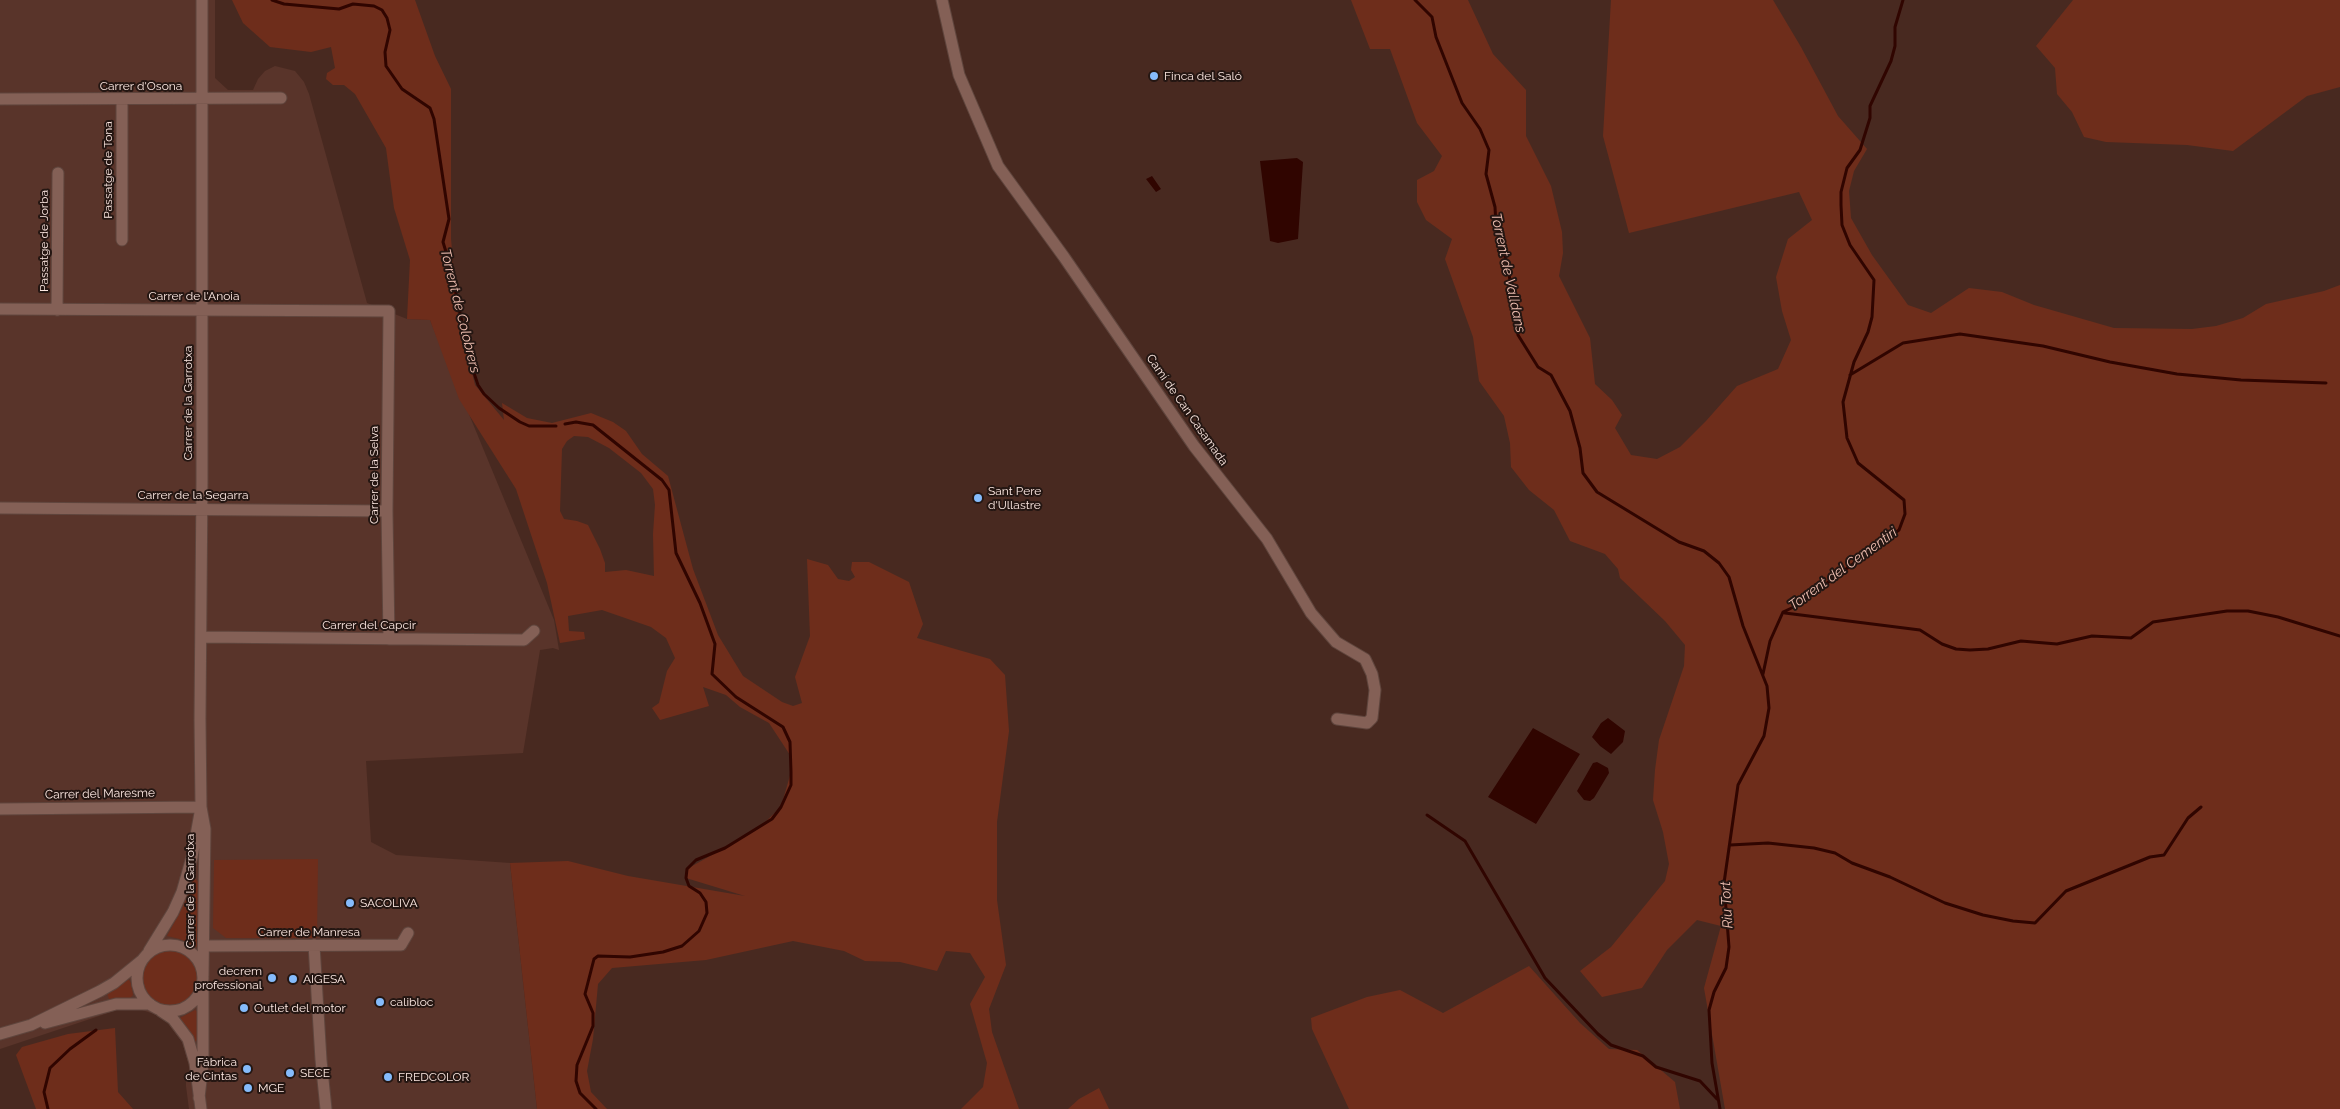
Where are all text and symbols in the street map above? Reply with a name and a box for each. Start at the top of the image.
place label: Finca del Saló [1164,69,1242,83]
marker: Finca del Saló [1148,70,1160,82]
street label: Carrer d'Osona [100,79,182,93]
street label: Passatge de Tona [101,121,115,219]
street label: Passatge de Jorba [37,190,51,292]
water label: Torrent de Valldans [1487,212,1529,334]
water label: Torrent de Colobrers [436,247,484,375]
street label: Carrer de l'Anoia [149,289,239,303]
street label: Carrer de la Garrotxa [181,346,195,460]
street label: Camí de Can Casamada [1143,352,1231,468]
street label: Carrer de la Selva [367,426,381,524]
place label: Sant Pere d'Ullastre [988,484,1041,512]
street label: Carrer de la Segarra [138,488,248,502]
marker: Sant Pere d'Ullastre [972,492,984,504]
water label: Torrent del Cementiri [1786,524,1900,614]
street label: Carrer del Capcir [322,618,416,632]
street label: Carrer del Maresme [45,786,155,802]
street label: Carrer de la Garrotxa [183,834,197,948]
water label: Riu Tort [1717,881,1737,929]
place label: SACOLIVA [360,896,418,910]
marker: SACOLIVA [344,897,356,909]
street label: Carrer de Manresa [258,925,360,939]
place label: decrem professional [195,964,262,992]
marker: decrem professional [266,972,278,984]
place label: AIGESA [303,972,345,986]
marker: AIGESA [287,973,299,985]
place label: calibloc [390,995,433,1009]
marker: calibloc [374,996,386,1008]
place label: Outlet del motor [254,1001,346,1015]
marker: Outlet del motor [238,1002,250,1014]
place label: Fábrica de Cintas [185,1055,237,1083]
marker: Fábrica de Cintas [241,1063,253,1075]
place label: SECE [300,1066,330,1080]
marker: SECE [284,1067,296,1079]
place label: FREDCOLOR [398,1070,469,1084]
marker: FREDCOLOR [382,1071,394,1083]
place label: MGE [258,1081,284,1095]
marker: MGE [242,1082,254,1094]

